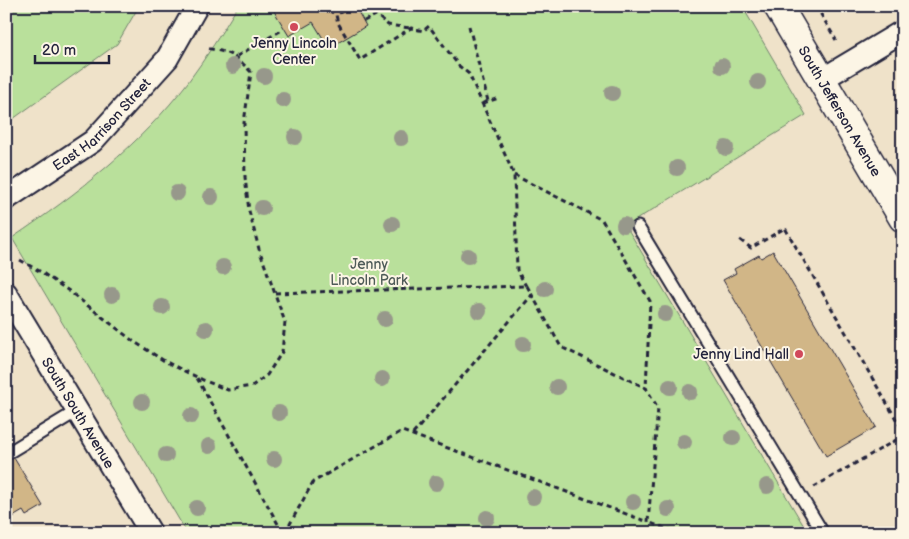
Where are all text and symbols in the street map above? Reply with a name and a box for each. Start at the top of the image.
marker: Jenny Lincoln Center [288,21,300,33]
scale bar [35,32,109,64]
place label: Jenny Lincoln Center [251,35,337,68]
text: 20 m [42,41,76,60]
street label: South Jefferson Avenue [794,43,885,180]
street label: East Harrison Street [50,74,155,174]
park label: Jenny Lincoln Park [330,256,408,289]
place label: Jenny Lind Hall [693,346,789,363]
marker: Jenny Lind Hall [793,348,805,360]
street label: South South Avenue [38,354,118,472]

